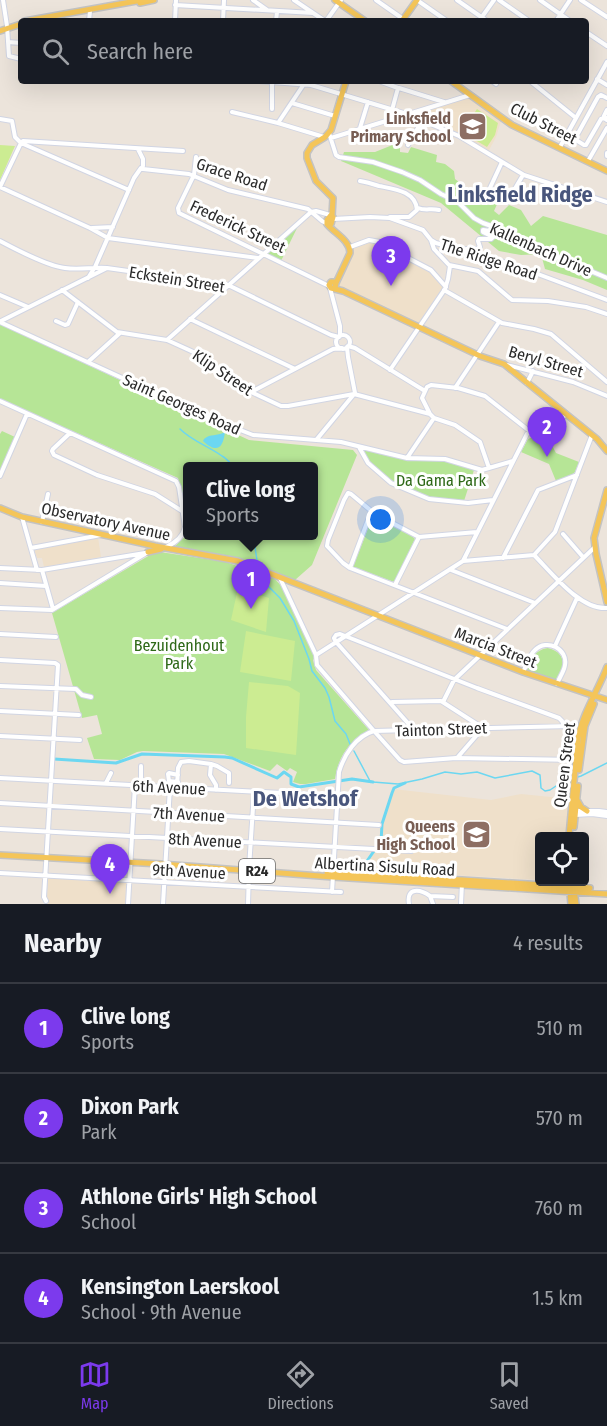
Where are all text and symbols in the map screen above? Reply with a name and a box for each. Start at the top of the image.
search box [18,18,589,84]
icon: search [39,35,72,68]
text: Search here [87,38,193,65]
street label: Club Street [507,99,581,149]
place label: Linksfield Primary School [351,109,452,146]
school or university icon: Linksfield Primary School [456,111,488,143]
street label: Grace Road [194,154,270,195]
district label: Linksfield Ridge [447,181,593,208]
street label: Frederick Street [187,196,289,257]
street label: Kallenbach Drive [487,218,595,281]
street label: The Ridge Road [438,235,540,284]
pin: 3 [372,236,410,286]
street label: Eckstein Street [128,263,227,297]
street label: Beryl Street [506,342,586,381]
street label: Klip Street [189,345,257,400]
street label: Saint Georges Road [120,370,244,439]
pin: 2 [528,408,566,457]
popup [183,462,318,540]
park label: Da Gama Park [396,471,487,490]
text: Clive long [206,476,295,503]
street label: Observatory Avenue [40,499,172,544]
text: Sports [206,503,259,527]
your location [366,505,395,534]
pin: 1 [232,560,270,609]
street label: Marcia Street [452,623,540,672]
park label: Bezuidenhout Park [134,636,225,673]
street label: Tainton Street [395,718,488,741]
street label: Queen Street [550,721,579,809]
street label: 6th Avenue [132,776,206,799]
district label: De Wetshof [253,785,359,812]
street label: 7th Avenue [153,803,226,826]
place label: Queens High School [376,817,456,854]
school or university icon: Queens High School [460,819,492,851]
street label: 8th Avenue [168,829,242,852]
map controls [535,832,589,886]
button: locate [535,832,589,886]
pin: 4 [90,844,130,894]
street label: Albertina Sisulu Road [314,853,456,880]
road number: R24 [239,859,275,883]
street label: 9th Avenue [152,860,226,883]
text: Nearby [24,928,101,959]
text: 4 results [513,931,583,955]
text: Clive long [81,1003,170,1030]
text: 1 [39,1016,48,1040]
text: 510 m [537,1016,583,1040]
text: Sports [81,1030,134,1054]
text: Dixon Park [81,1093,179,1120]
text: 2 [39,1106,48,1130]
text: 570 m [536,1106,583,1130]
text: Park [81,1120,117,1144]
text: Athlone Girls' High School [81,1183,317,1210]
text: 3 [39,1196,48,1220]
text: 760 m [535,1196,583,1220]
text: School [81,1210,136,1234]
text: Kensington Laerskool [81,1273,279,1300]
text: 4 [38,1286,49,1310]
text: 1.5 km [532,1286,583,1310]
text: School · 9th Avenue [81,1300,242,1324]
tab: Map [78,1358,111,1413]
tab: Directions [267,1358,334,1413]
tab: Saved [490,1358,529,1413]

